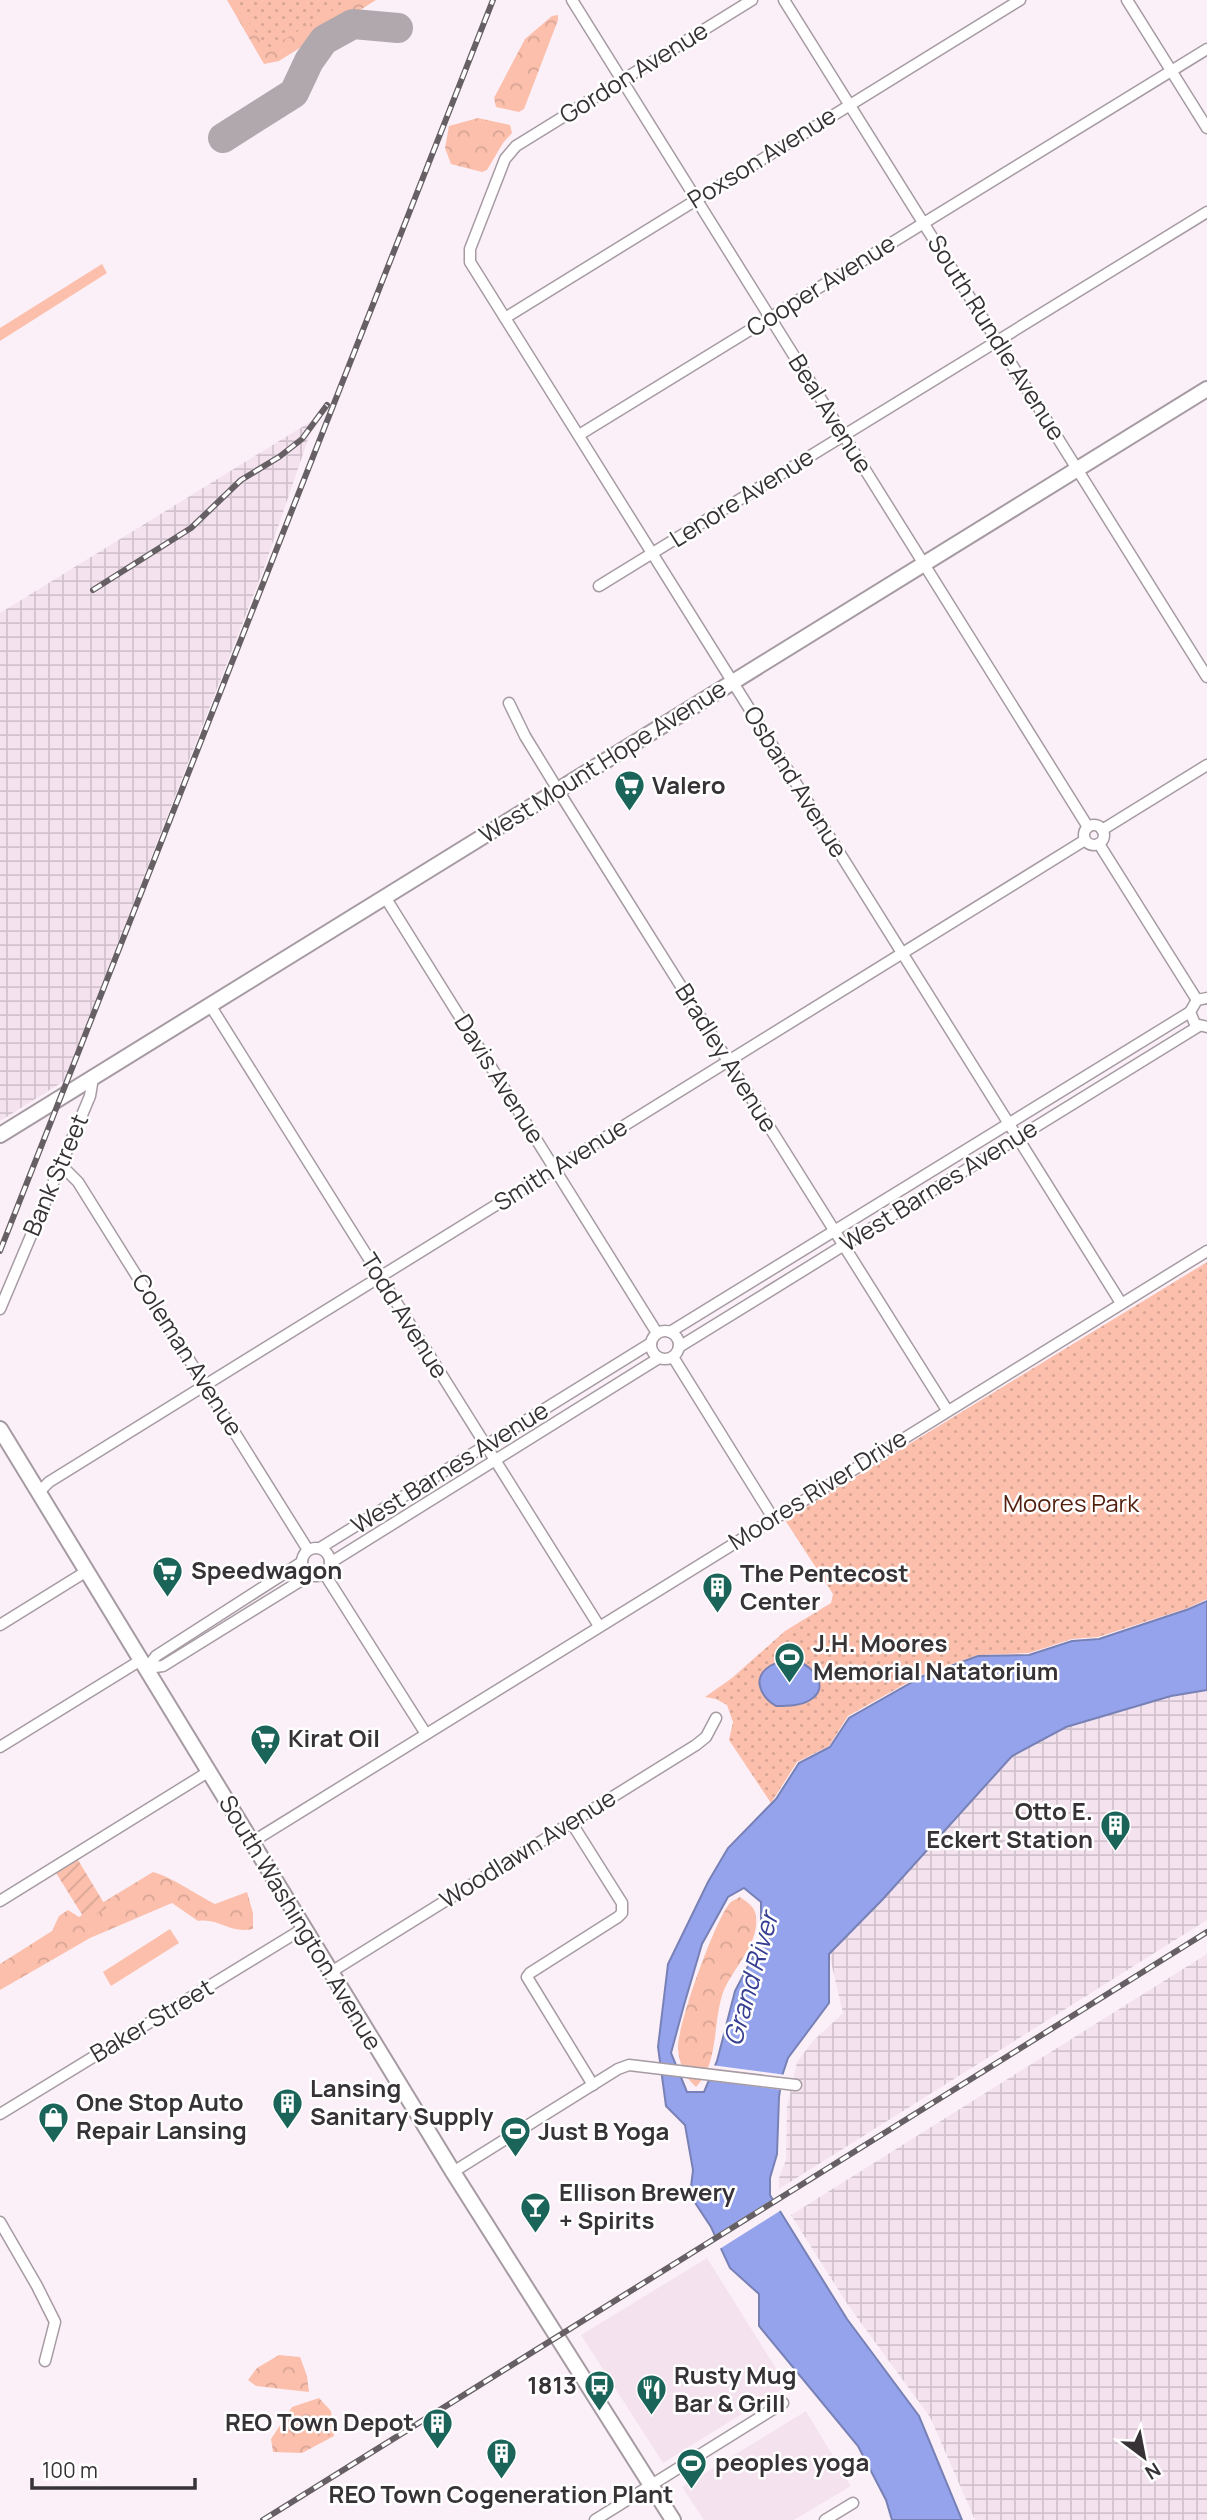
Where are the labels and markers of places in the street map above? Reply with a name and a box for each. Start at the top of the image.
place label: Valero [652,768,725,801]
supermarket icon: Valero [612,769,646,813]
place label: Speedwagon [191,1553,342,1586]
supermarket icon: Speedwagon [151,1554,185,1598]
place label: The Pentecost Center [740,1556,909,1617]
building icon: The Pentecost Center [700,1571,734,1615]
place label: J.H. Moores Memorial Natatorium [813,1626,1058,1687]
sports icon: J.H. Moores Memorial Natatorium [773,1641,807,1685]
place label: Kirat Oil [288,1721,380,1754]
supermarket icon: Kirat Oil [248,1722,282,1766]
place label: Otto E. Eckert Station [926,1794,1093,1855]
building icon: Otto E. Eckert Station [1099,1809,1133,1853]
place label: Lansing Sanitary Supply [310,2071,494,2132]
place label: One Stop Auto Repair Lansing [76,2085,247,2146]
building icon: Lansing Sanitary Supply [270,2086,304,2130]
shop icon: One Stop Auto Repair Lansing [36,2100,70,2144]
place label: Just B Yoga [538,2114,669,2147]
sports icon: Just B Yoga [498,2115,532,2159]
place label: Ellison Brewery + Spirits [559,2175,736,2236]
bar icon: Ellison Brewery + Spirits [519,2190,553,2234]
place label: Rusty Mug Bar & Grill [674,2358,796,2419]
place label: 1813 [527,2368,577,2401]
bus stop icon: 1813 [583,2369,617,2413]
restaurant icon: Rusty Mug Bar & Grill [634,2373,668,2417]
place label: REO Town Depot [225,2405,414,2438]
building icon: REO Town Depot [420,2406,454,2450]
building icon: REO Town Cogeneration Plant [484,2436,518,2480]
place label: peoples yoga [715,2445,869,2478]
sports icon: peoples yoga [675,2446,709,2490]
place label: REO Town Cogeneration Plant [329,2477,673,2510]

